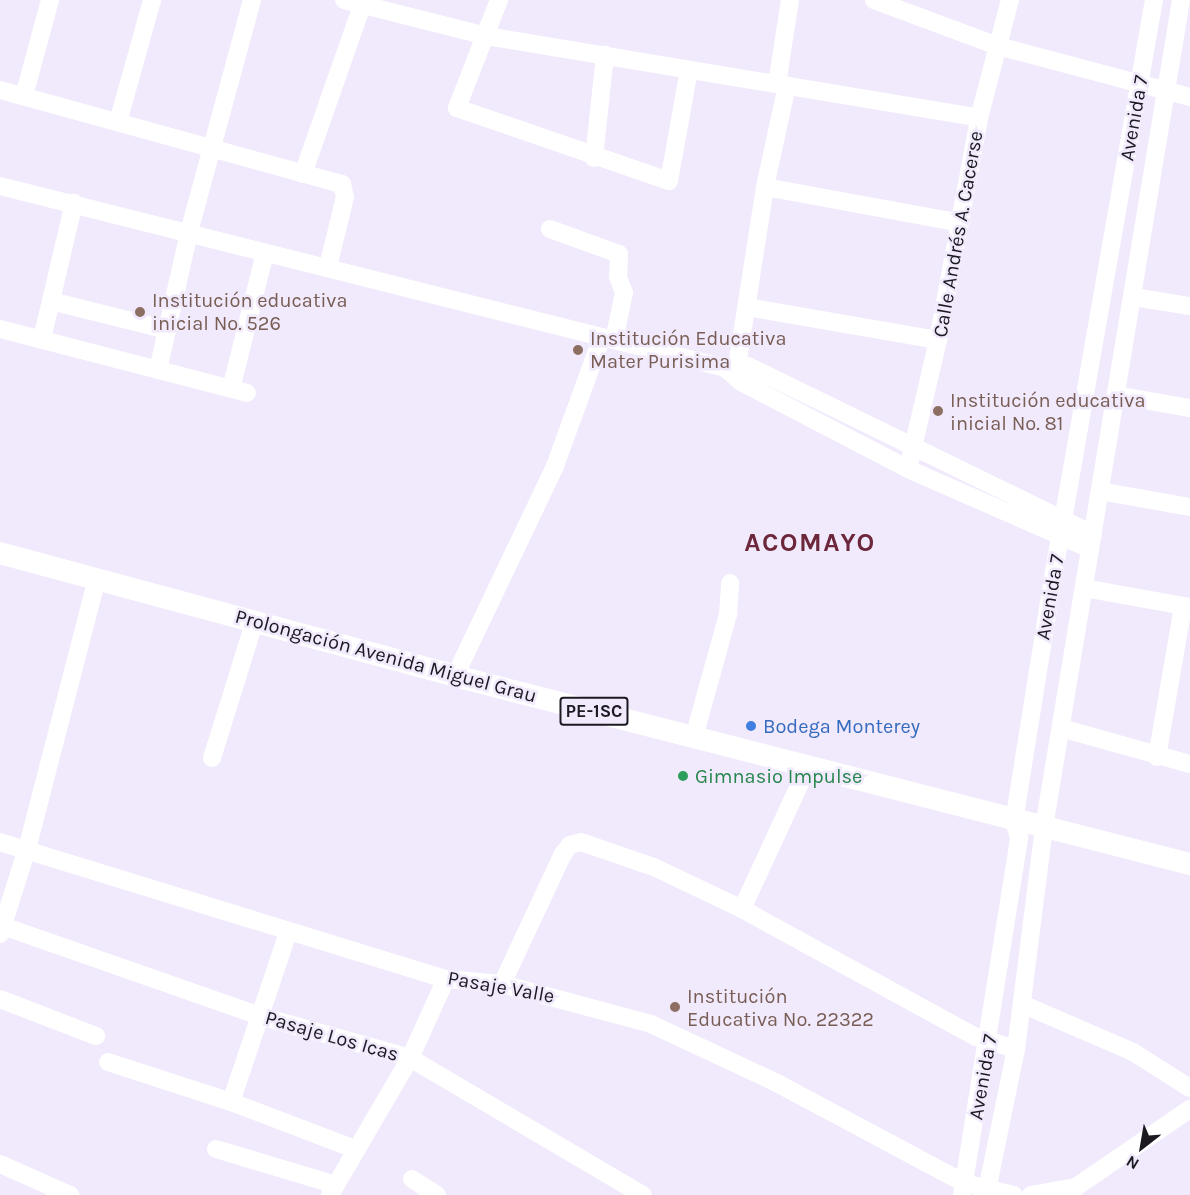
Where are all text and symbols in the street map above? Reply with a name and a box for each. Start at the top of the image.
street label: Avenida 7 [1115,73,1153,163]
street label: Calle Andrés A. Cacerse [928,129,988,339]
place label: Institución educativa inicial No. 526 [152,288,347,335]
marker: Institución educativa inicial No. 526 [133,305,147,319]
place label: Institución Educativa Mater Purisima [590,326,786,373]
marker: Institución Educativa Mater Purisima [571,343,585,357]
place label: Institución educativa inicial No. 81 [950,388,1145,435]
marker: Institución educativa inicial No. 81 [931,404,945,418]
district label: ACOMAYO [744,527,876,559]
street label: Avenida 7 [1031,552,1069,642]
street label: Prolongación Avenida Miguel Grau [233,604,539,708]
road number: PE-1SC [558,696,630,726]
place label: Bodega Monterey [763,714,920,738]
marker: Bodega Monterey [744,719,758,733]
place label: Gimnasio Impulse [695,764,862,788]
marker: Gimnasio Impulse [676,769,690,783]
street label: Pasaje Valle [446,966,556,1008]
place label: Institución Educativa No. 22322 [687,984,874,1031]
marker: Institución Educativa No. 22322 [668,1000,682,1014]
street label: Pasaje Los Icas [262,1005,402,1067]
street label: Avenida 7 [964,1032,1002,1122]
north arrow [1112,1117,1172,1177]
text: N [1123,1152,1142,1174]

